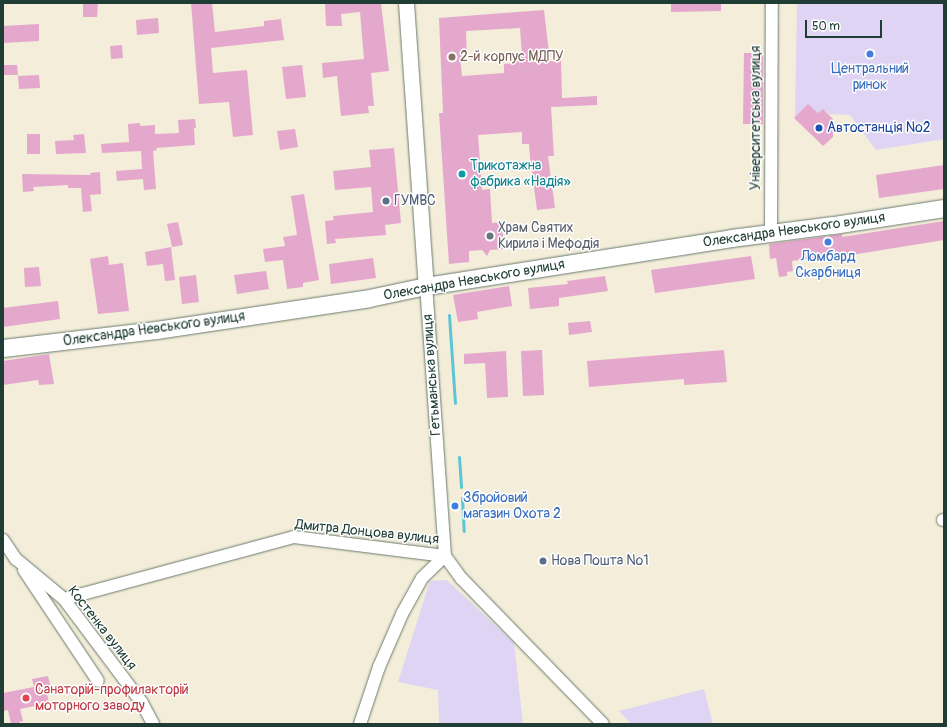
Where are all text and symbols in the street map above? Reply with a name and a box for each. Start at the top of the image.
scale bar [807,12,884,38]
text: 50 m [812,19,840,34]
street label: Університетська вулиця [748,46,764,190]
place label: 2-й корпус МДПУ [460,49,563,65]
marker: Центральний ринок [865,49,875,59]
marker: 2-й корпус МДПУ [447,52,457,62]
place label: Центральний ринок [831,61,909,94]
place label: Автостанція №2 [827,120,931,136]
marker: Автостанція №2 [814,123,824,133]
place label: Трикотажна фабрика «Надія» [470,158,571,190]
marker: Трикотажна фабрика «Надія» [457,169,467,179]
place label: ГУМВС [394,193,436,209]
marker: ГУМВС [381,196,391,206]
street label: Олександра Невського вулиця [702,209,886,251]
place label: Храм Святих Кирила і Мефодія [498,220,599,252]
marker: Храм Святих Кирила і Мефодія [485,231,495,241]
marker: Ломбард Скарбниця [823,237,833,247]
place label: Ломбард Скарбниця [795,249,861,282]
street label: Олександра Невського вулиця [382,256,566,304]
street label: Олександра Невського вулиця [62,308,246,350]
street label: Гетьманська вулиця [419,314,445,436]
place label: Збройовий магазин Охота 2 [463,490,561,522]
marker: Збройовий магазин Охота 2 [450,501,460,511]
street label: Дмитра Донцова вулиця [294,516,440,548]
place label: Нова Пошта №1 [551,553,649,569]
marker: Нова Пошта №1 [538,556,548,566]
street label: Костенка вулиця [64,583,140,673]
place label: Санаторій-профилакторій моторного заводу [35,682,189,714]
marker: Санаторій-профилакторій моторного заводу [20,692,32,704]

